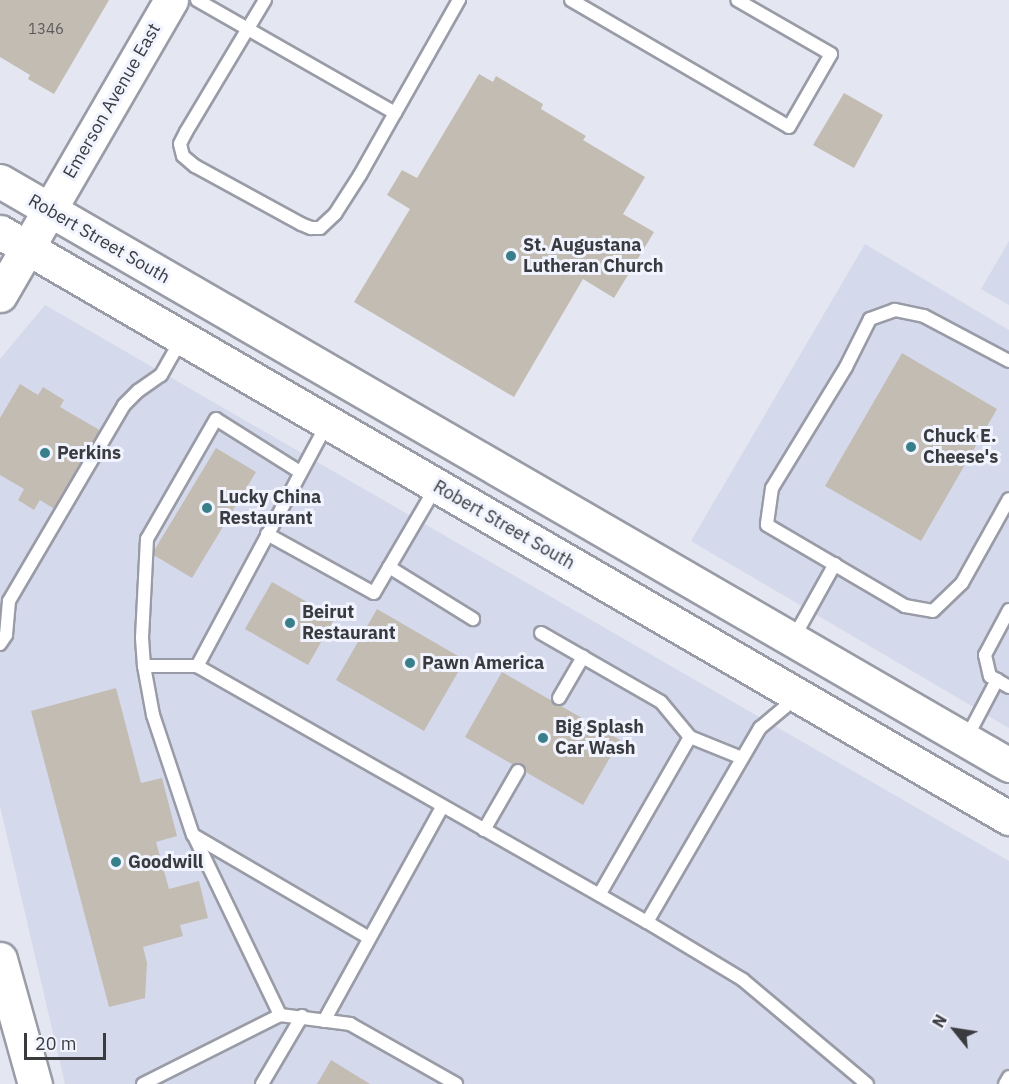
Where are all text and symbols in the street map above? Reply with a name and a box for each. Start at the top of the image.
house number: 1346 [28,20,64,38]
street label: Emerson Avenue East [59,20,165,182]
street label: Robert Street South [24,190,174,288]
place label: St. Augustana Lutheran Church [523,235,664,278]
marker: St. Augustana Lutheran Church [504,249,518,263]
place label: Chuck E. Cheese's [923,426,998,468]
marker: Chuck E. Cheese's [904,440,918,454]
place label: Perkins [57,442,121,464]
marker: Perkins [38,446,52,460]
street label: Robert Street South [429,476,579,574]
place label: Lucky China Restaurant [219,487,321,530]
marker: Lucky China Restaurant [200,501,214,515]
place label: Beirut Restaurant [302,602,396,644]
marker: Beirut Restaurant [283,616,297,630]
place label: Pawn America [422,652,544,674]
marker: Pawn America [403,656,417,670]
place label: Big Splash Car Wash [555,717,644,760]
marker: Big Splash Car Wash [536,731,550,745]
place label: Goodwill [128,851,203,873]
marker: Goodwill [109,855,123,869]
north arrow [925,1000,985,1060]
text: N [928,1011,951,1031]
scale bar [27,1021,110,1059]
text: 20 m [35,1032,77,1055]

